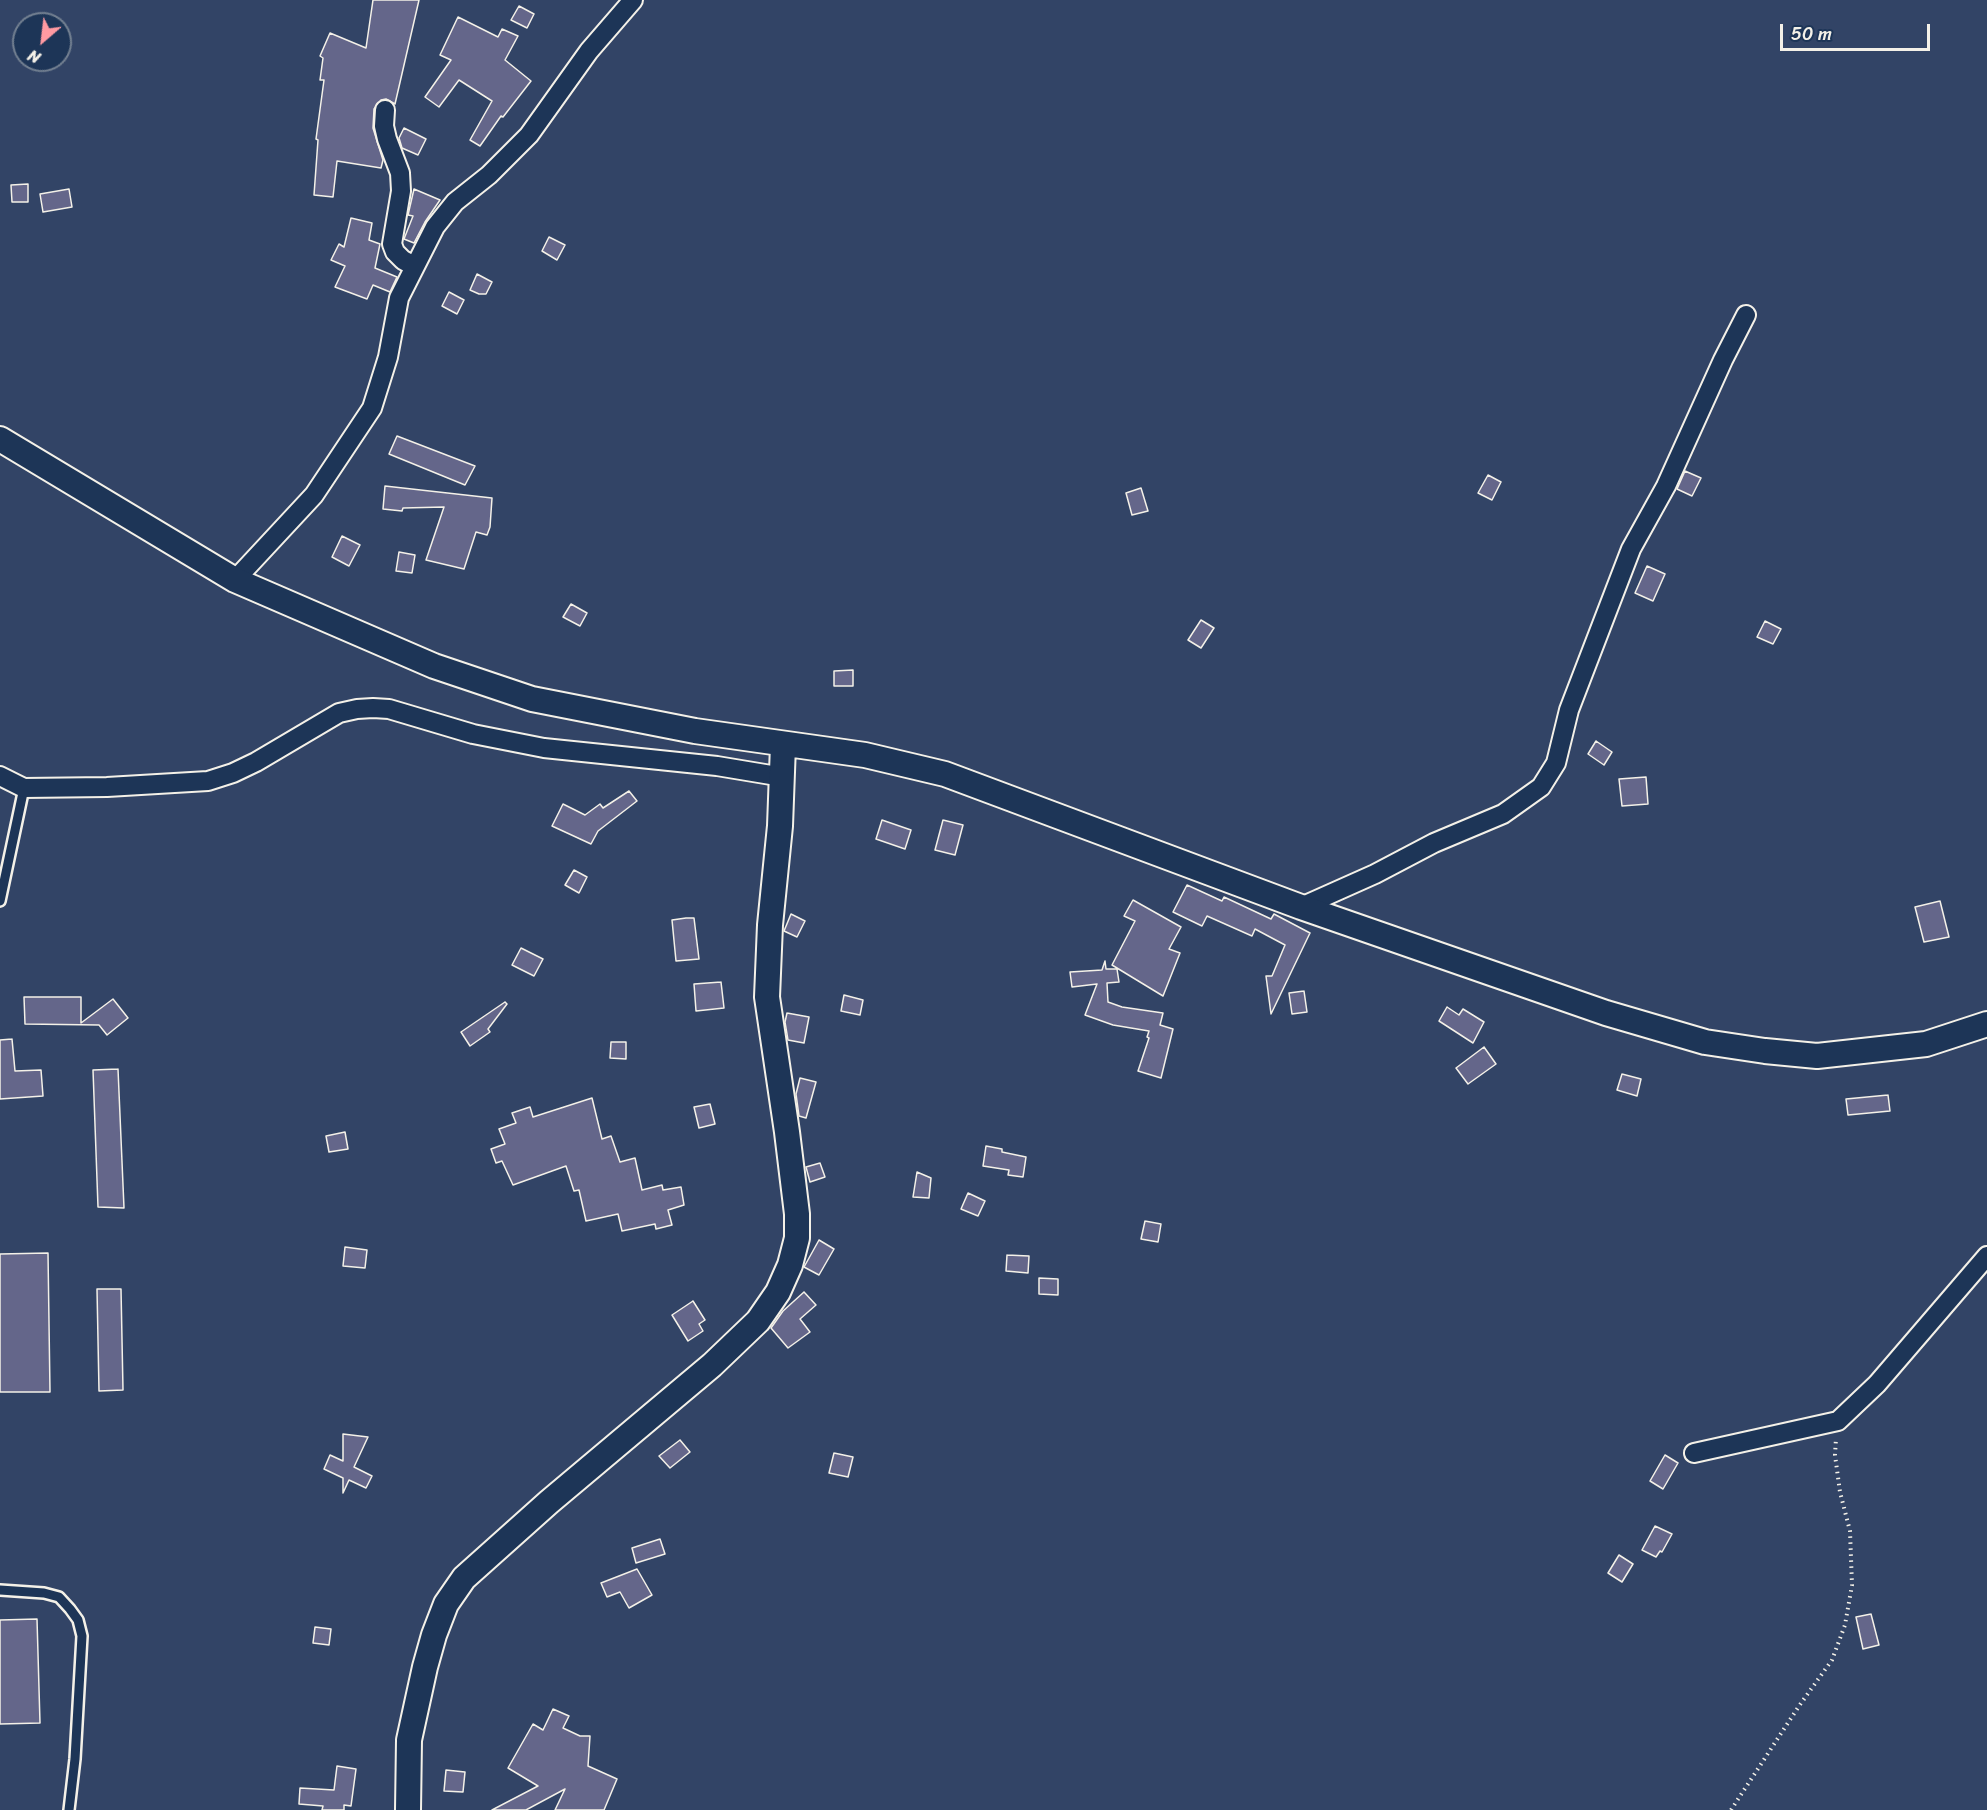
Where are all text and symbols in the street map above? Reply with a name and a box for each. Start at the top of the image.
north arrow [12,12,72,72]
scale bar [1783,12,1933,50]
text: 50 m [1791,18,1832,50]
text: N [23,41,46,72]

